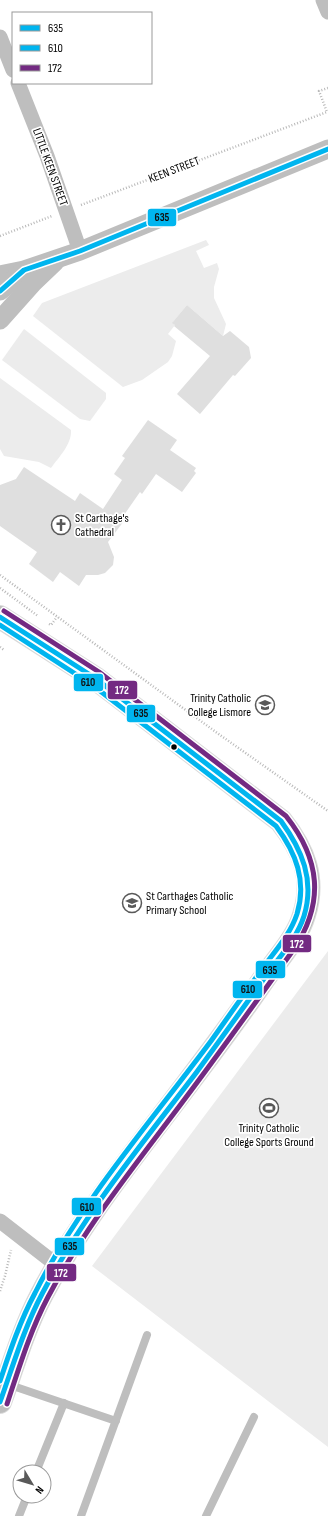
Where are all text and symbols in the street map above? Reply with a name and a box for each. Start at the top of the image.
legend [12,12,152,84]
text: 635 [48,21,63,36]
text: 610 [48,41,63,56]
text: 172 [48,61,62,76]
street label: LITTLE KEEN STREET [29,126,71,208]
street label: KEEN STREET [146,153,202,187]
line badge: 635 [147,208,177,227]
text: 635 [155,211,170,224]
place label: St Carthage's Cathedral [75,511,129,540]
church icon: St Carthage's Cathedral [50,514,72,536]
line badge: 610 [73,673,104,692]
text: 610 [81,676,95,689]
line badge: 172 [107,680,138,700]
text: 172 [115,684,129,697]
place label: Trinity Catholic College Lismore [188,691,251,720]
school or university icon: Trinity Catholic College Lismore [254,694,276,716]
line badge: 635 [126,704,156,723]
text: 635 [134,707,149,720]
unlabelled marker [169,742,179,752]
place label: St Carthages Catholic Primary School [146,889,233,918]
school or university icon: St Carthages Catholic Primary School [121,892,143,914]
line badge: 172 [282,934,312,953]
text: 172 [290,938,304,951]
line badge: 635 [255,960,286,979]
text: 635 [263,964,278,977]
line badge: 610 [232,980,263,999]
text: 610 [241,983,255,996]
sports icon: Trinity Catholic College Sports Ground [258,1097,280,1119]
place label: Trinity Catholic College Sports Ground [224,1121,314,1150]
line badge: 610 [71,1197,102,1216]
text: 610 [80,1201,94,1214]
line badge: 635 [54,1237,85,1256]
text: 635 [63,1240,78,1253]
line badge: 172 [46,1263,77,1282]
text: 172 [54,1267,68,1280]
north arrow [12,1464,52,1504]
text: N [32,1484,46,1496]

